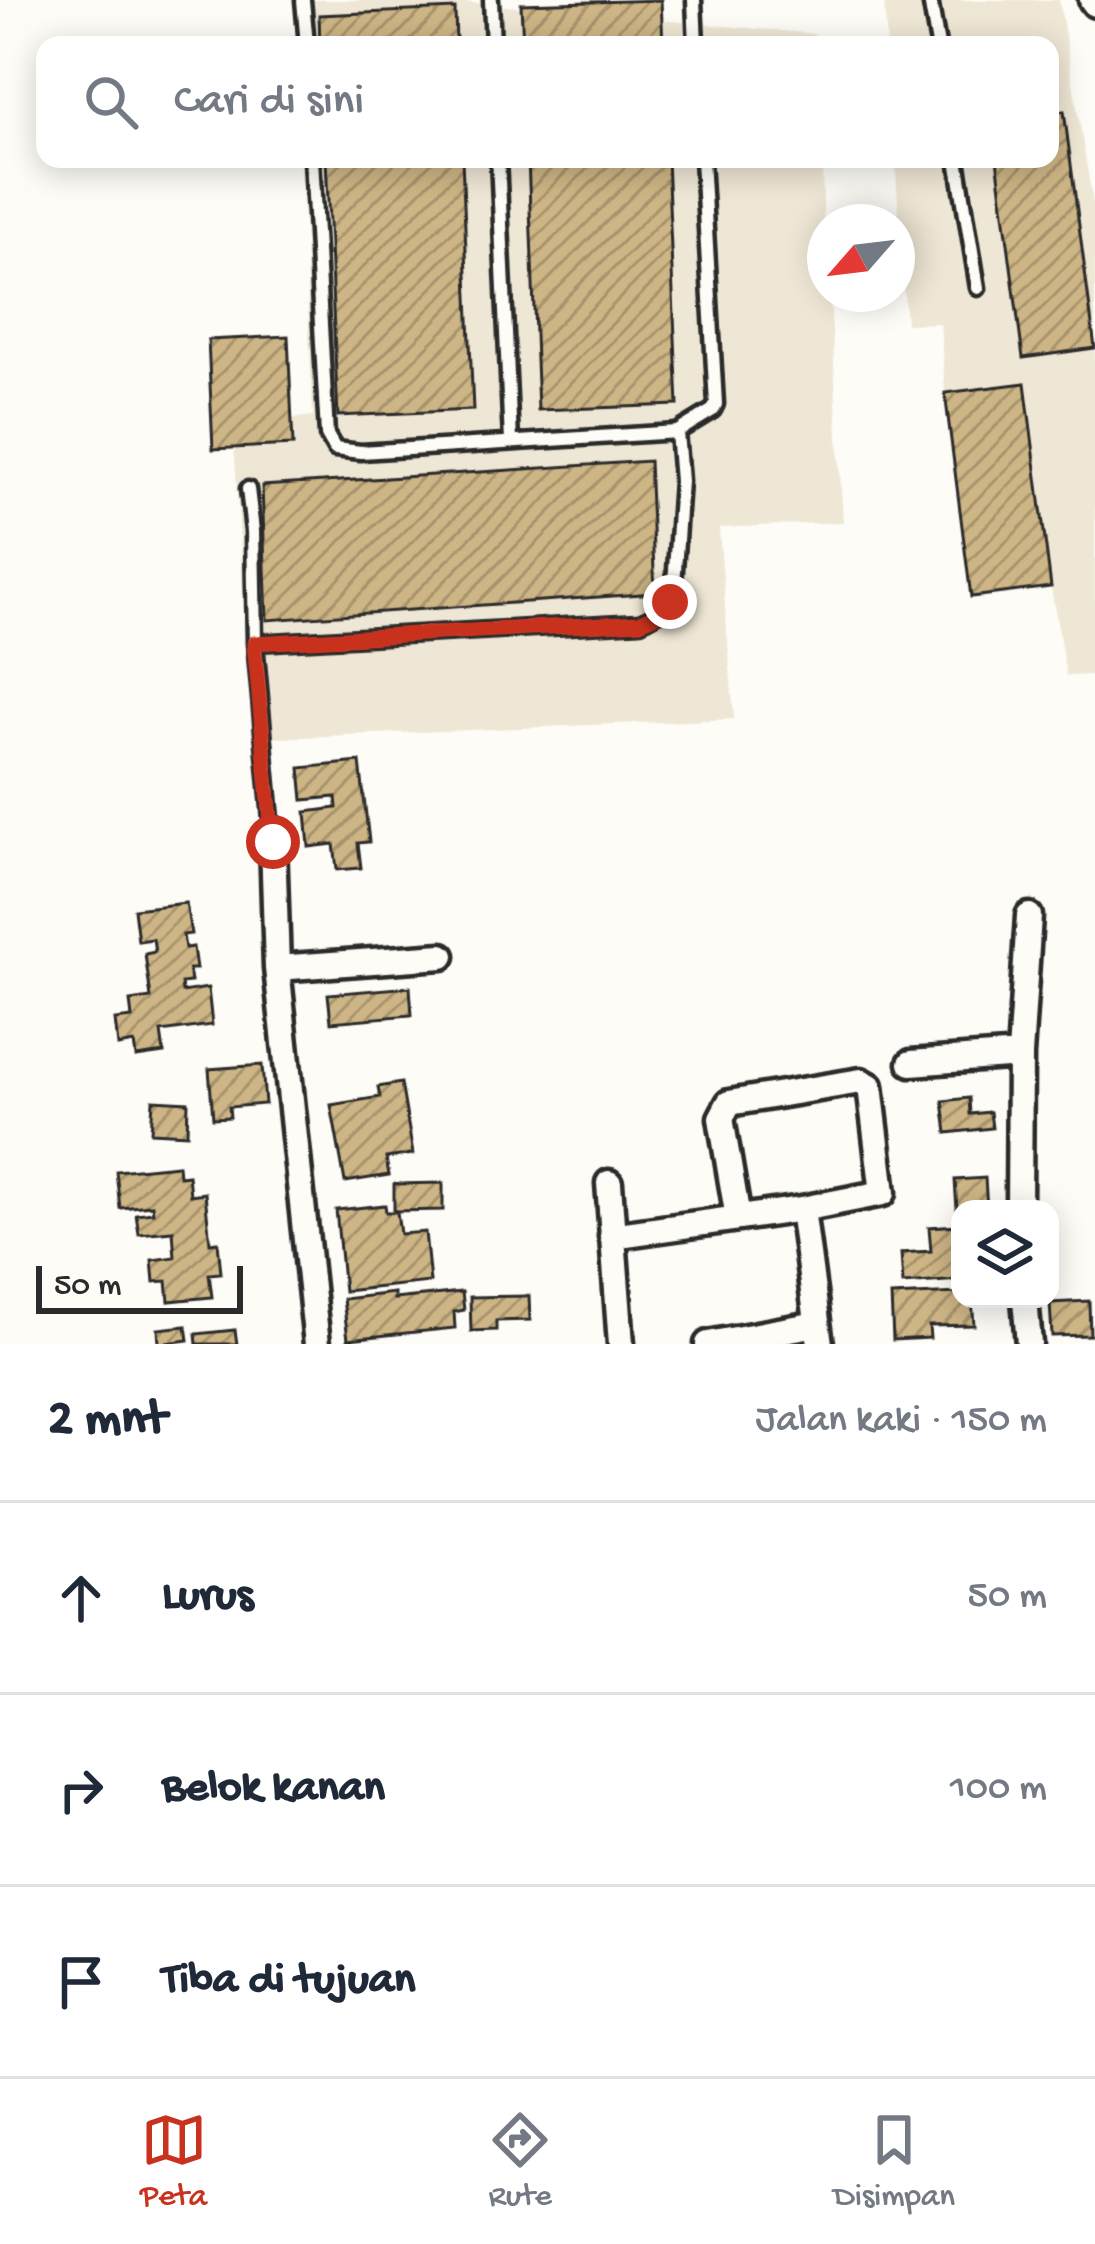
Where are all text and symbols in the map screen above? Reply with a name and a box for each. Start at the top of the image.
search box [36,36,1059,168]
icon: search [78,69,144,135]
text: Cari di sini [174,76,364,129]
north arrow [807,204,915,312]
route end [643,575,697,629]
route start [246,815,300,869]
map controls [951,1200,1059,1308]
button: layers [951,1200,1059,1308]
scale bar [36,1260,243,1313]
text: 50 m [54,1268,121,1306]
text: 2 mnt [48,1392,166,1452]
text: Jalan kaki · 150 m [756,1399,1047,1445]
icon: ahead [48,1565,114,1631]
text: Lurus [162,1571,253,1624]
text: 50 m [967,1575,1047,1621]
icon: right [48,1757,114,1823]
text: Belok kanan [162,1763,385,1816]
text: 100 m [950,1767,1047,1813]
icon: arrive [48,1949,114,2015]
text: Tiba di tujuan [162,1955,415,2008]
tab: Peta [140,2107,207,2217]
tab: Rute [487,2107,553,2217]
tab: Disimpan [833,2107,955,2217]

